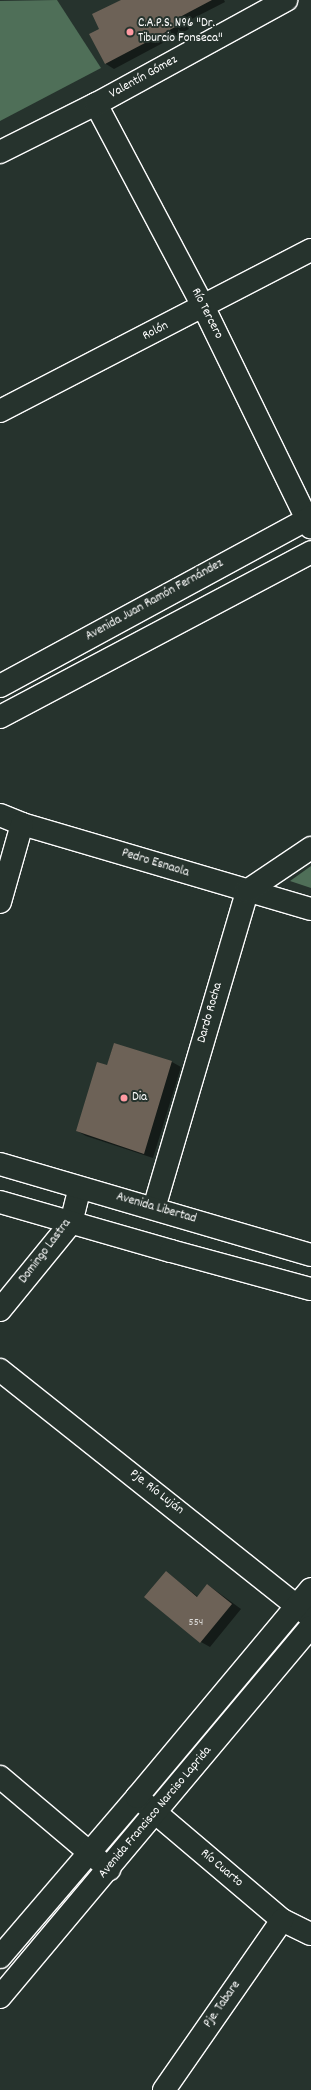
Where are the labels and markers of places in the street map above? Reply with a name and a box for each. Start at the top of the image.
place label: C.A.P.S. Nº6 "Dr. Tiburcio Fonseca" [138,17,223,48]
marker: C.A.P.S. Nº6 "Dr. Tiburcio Fonseca" [125,27,135,37]
place label: Dia [132,1090,147,1106]
marker: Dia [119,1093,129,1103]

